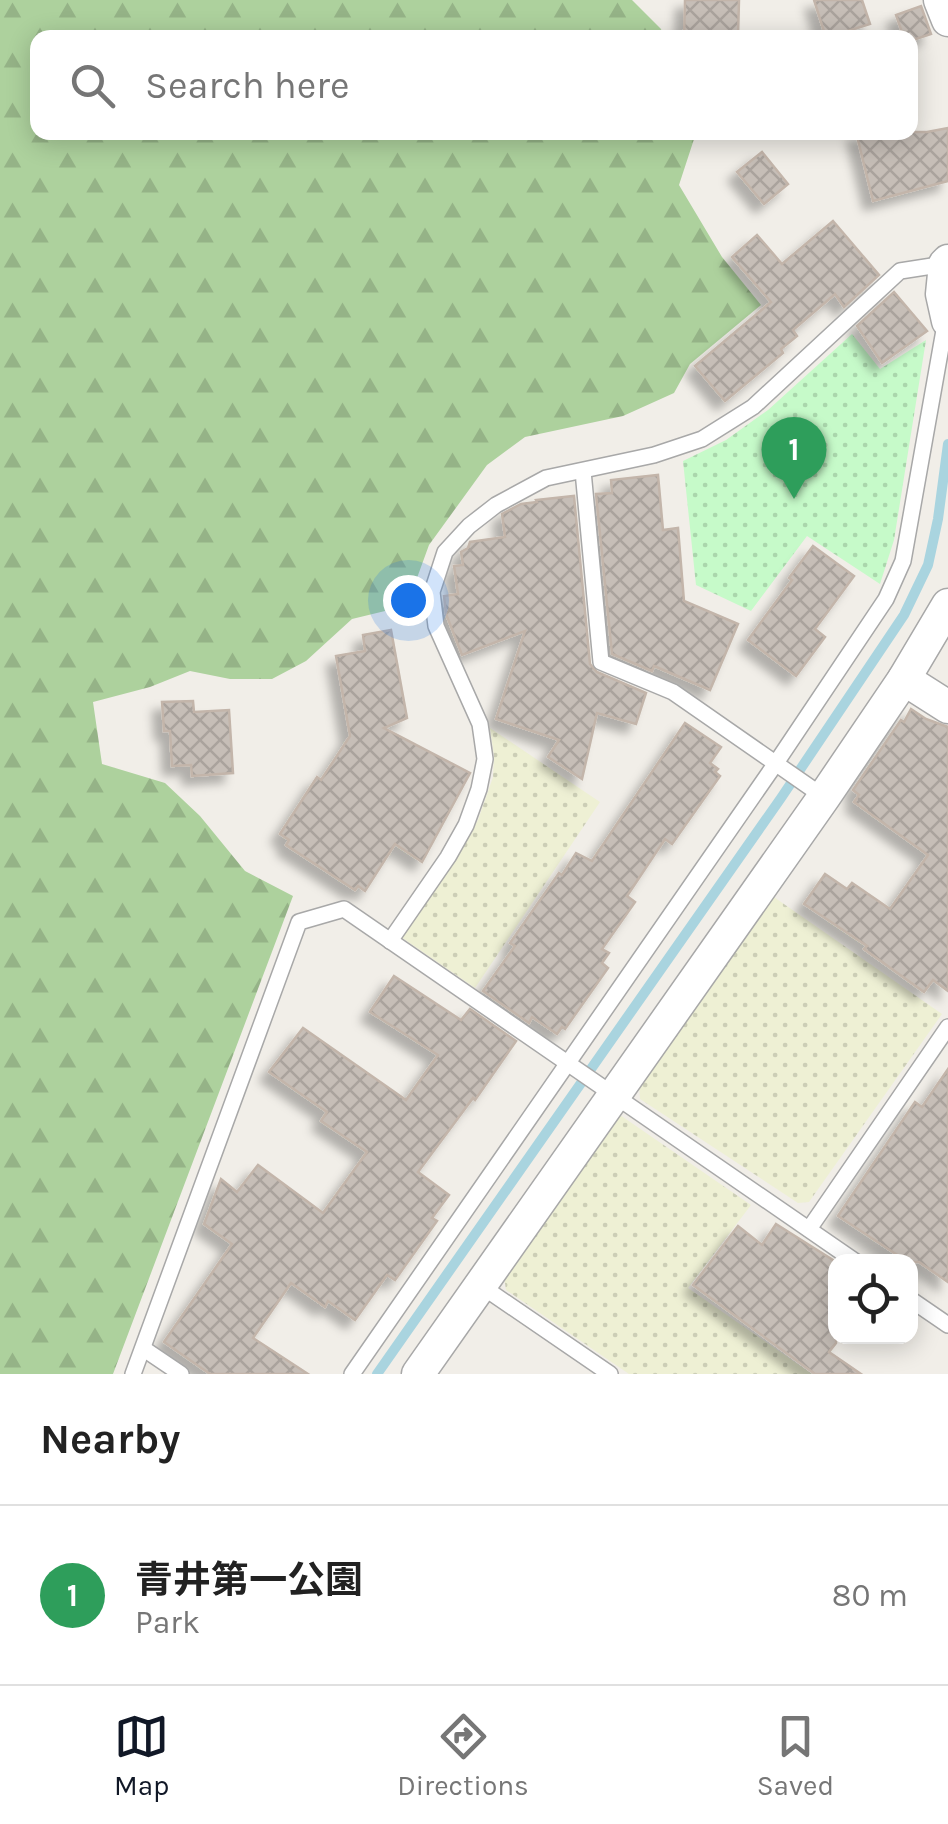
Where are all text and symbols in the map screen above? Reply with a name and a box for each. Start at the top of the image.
search box [30,30,918,140]
icon: search [65,58,120,113]
text: Search here [145,63,349,108]
pin: 1 [762,416,826,499]
your location [383,575,434,626]
map controls [828,1254,918,1344]
button: locate [828,1254,918,1344]
text: Nearby [40,1414,180,1464]
text: 青井第一公園 [135,1558,363,1603]
text: 1 [67,1577,78,1614]
text: 80 m [832,1577,908,1614]
text: Park [135,1604,200,1641]
tab: Map [114,1709,169,1802]
tab: Directions [397,1709,529,1802]
tab: Saved [757,1709,834,1802]

